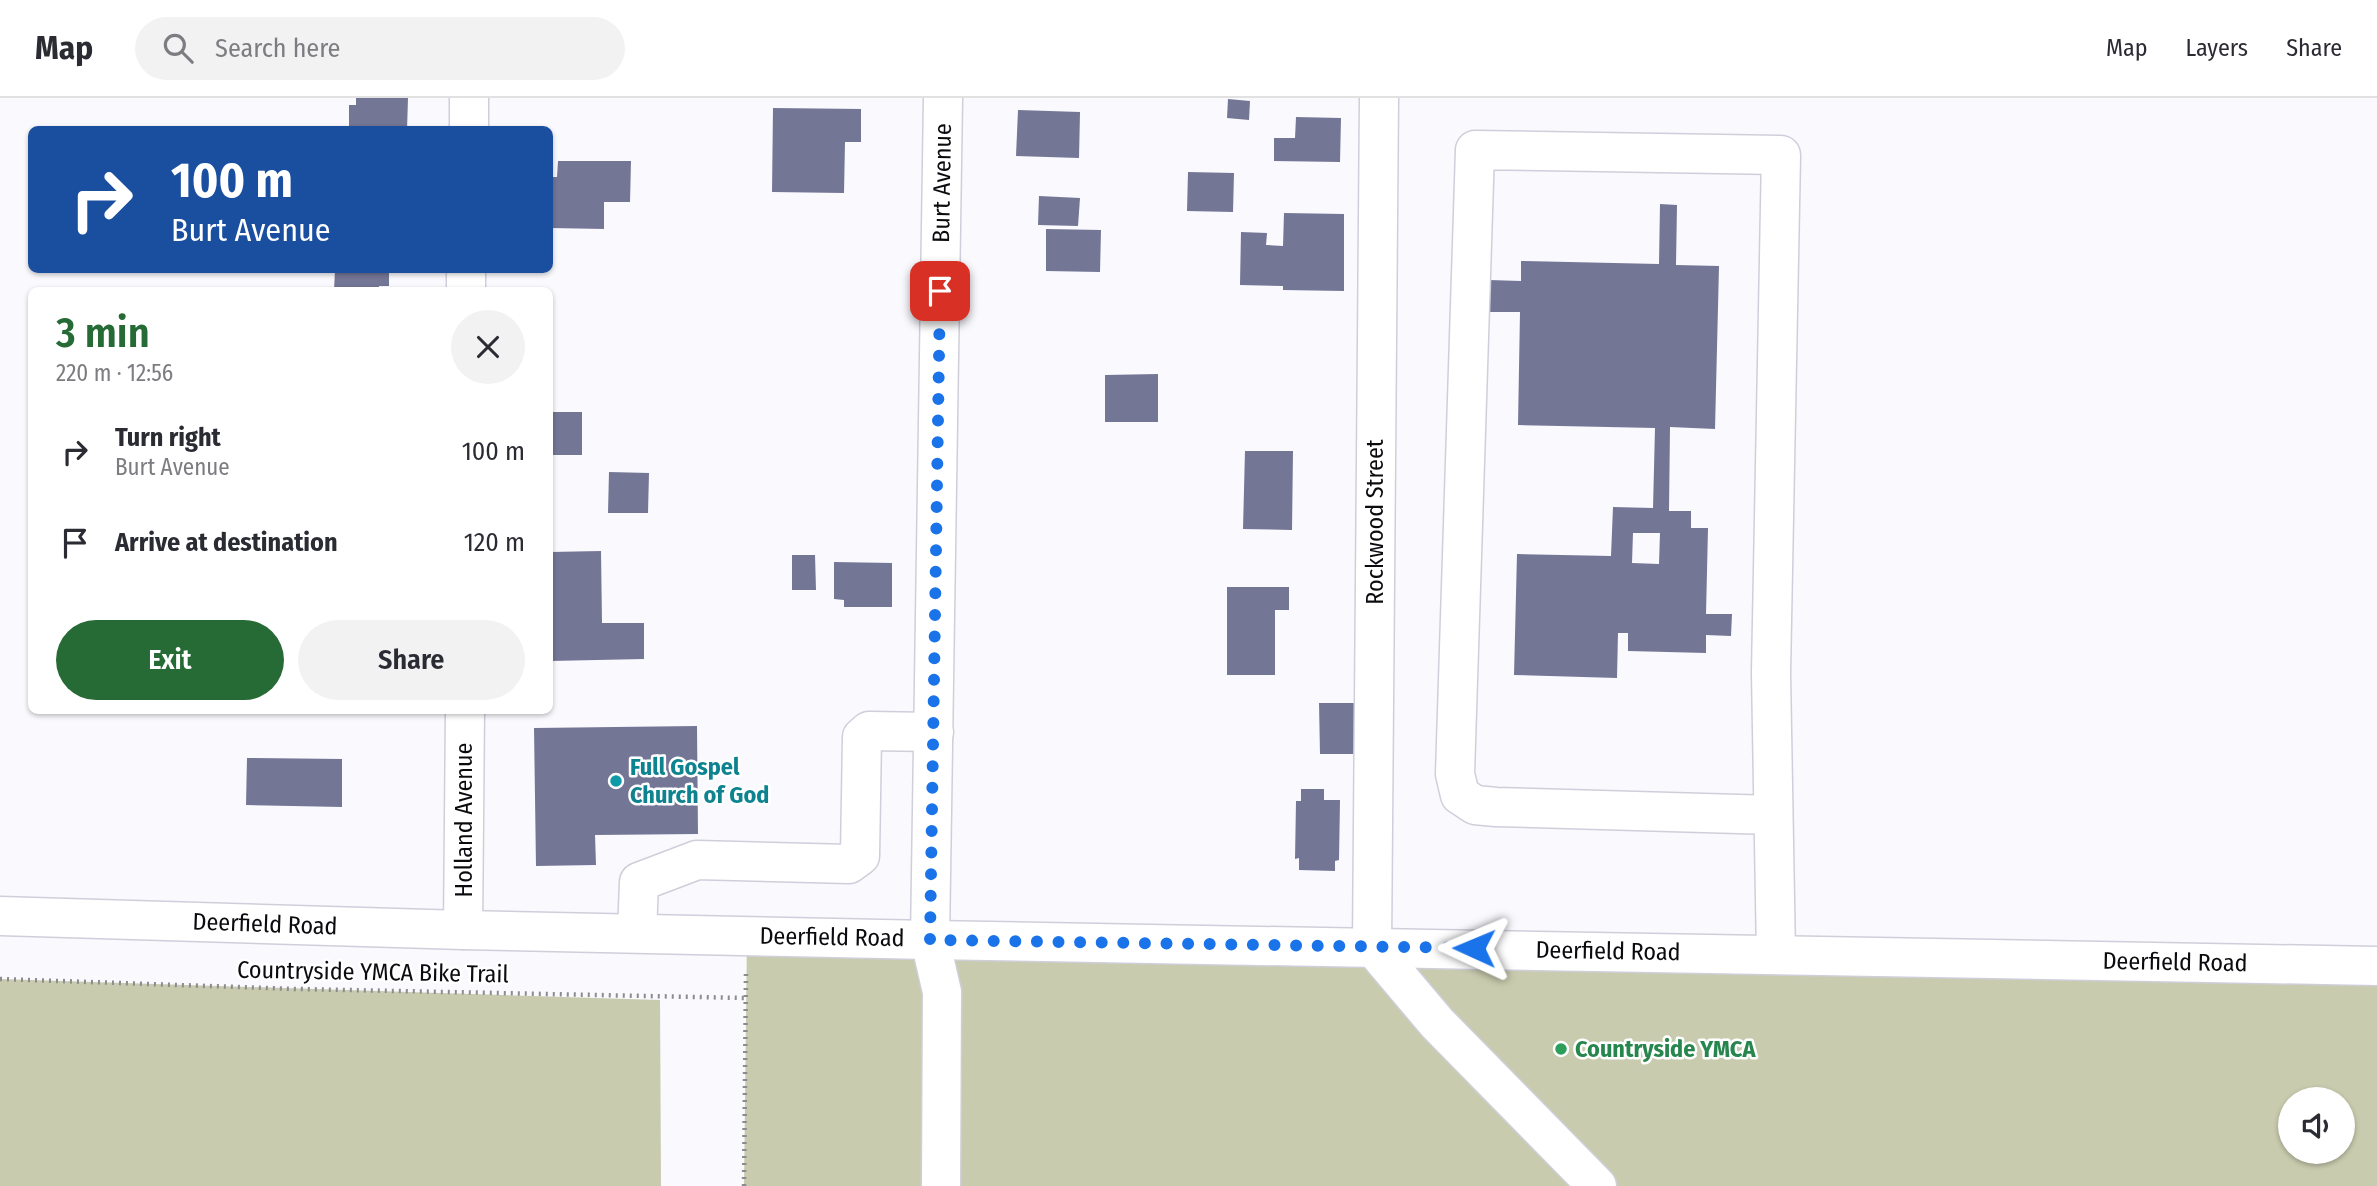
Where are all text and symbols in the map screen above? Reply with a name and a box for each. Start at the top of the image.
search box [135,17,625,80]
text: Map [35,28,93,68]
icon: search [159,29,197,67]
text: Search here [215,33,340,64]
text: Map [2106,34,2148,62]
text: Layers [2186,34,2248,62]
text: Share [2286,34,2342,62]
street label: Burt Avenue [927,123,957,243]
text: 100 m [171,151,293,210]
icon: right [56,154,147,245]
text: Burt Avenue [171,211,331,249]
pin [910,261,970,321]
icon: arrive [921,272,959,310]
text: 3 min [56,308,150,358]
button: close [451,310,525,384]
text: 220 m · 12:56 [56,359,173,387]
text: Turn right [115,422,221,453]
icon: right [56,433,94,471]
text: 100 m [462,436,525,467]
street label: Rockwood Street [1361,439,1389,605]
text: Burt Avenue [115,453,230,481]
icon: arrive [56,524,94,562]
text: Arrive at destination [115,527,338,558]
text: 120 m [464,527,525,558]
button: Exit [56,620,284,700]
button: Share [298,620,525,700]
street label: Holland Avenue [450,743,478,897]
place label: Full Gospel Church of God [630,753,769,809]
marker: Full Gospel Church of God [608,773,624,789]
street label: Deerfield Road [192,907,338,941]
position arrow [1437,911,1511,985]
street label: Deerfield Road [759,922,905,952]
street label: Deerfield Road [1535,936,1681,966]
street label: Deerfield Road [2102,947,2248,977]
street label: Countryside YMCA Bike Trail [237,956,509,988]
place label: Countryside YMCA [1575,1035,1756,1063]
marker: Countryside YMCA [1553,1041,1569,1057]
map controls [2278,1087,2355,1164]
button: sound [2278,1087,2355,1164]

